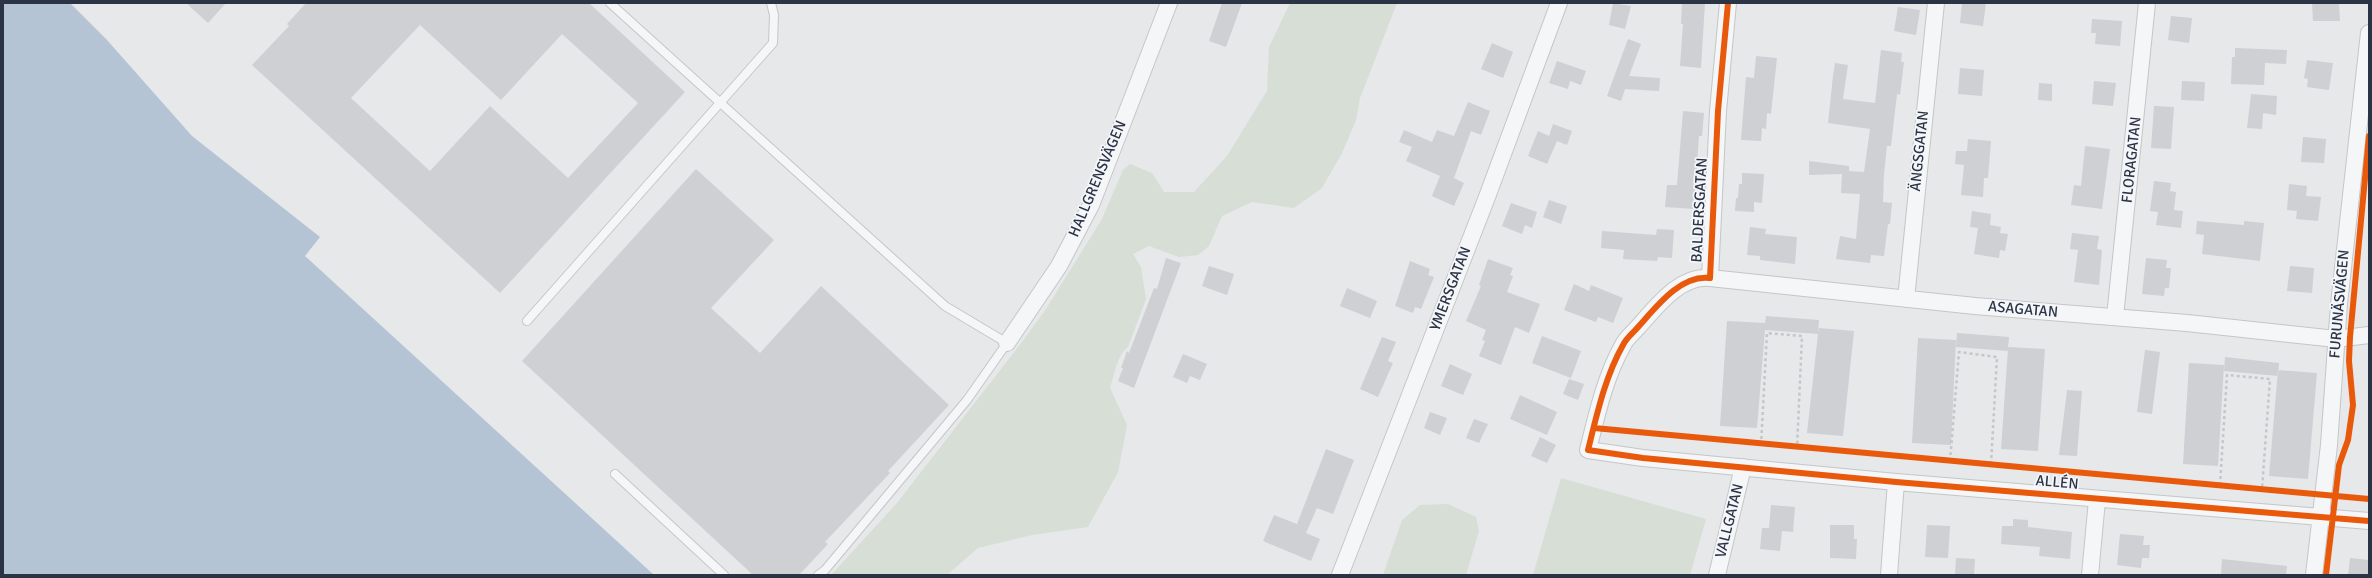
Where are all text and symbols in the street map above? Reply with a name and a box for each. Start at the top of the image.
street label: ÄNGSGATAN [1907,110,1933,192]
street label: FLORAGATAN [2119,116,2145,204]
street label: HALLGRENSVÄGEN [1065,118,1131,240]
street label: BALDERSGATAN [1688,157,1712,263]
street label: YMERSGATAN [1427,244,1475,334]
street label: FURUNÄSVÄGEN [2326,249,2354,359]
street label: ASAGATAN [1987,298,2059,322]
street label: ALLÉN [2035,472,2079,494]
street label: VALLGATAN [1712,482,1748,560]

